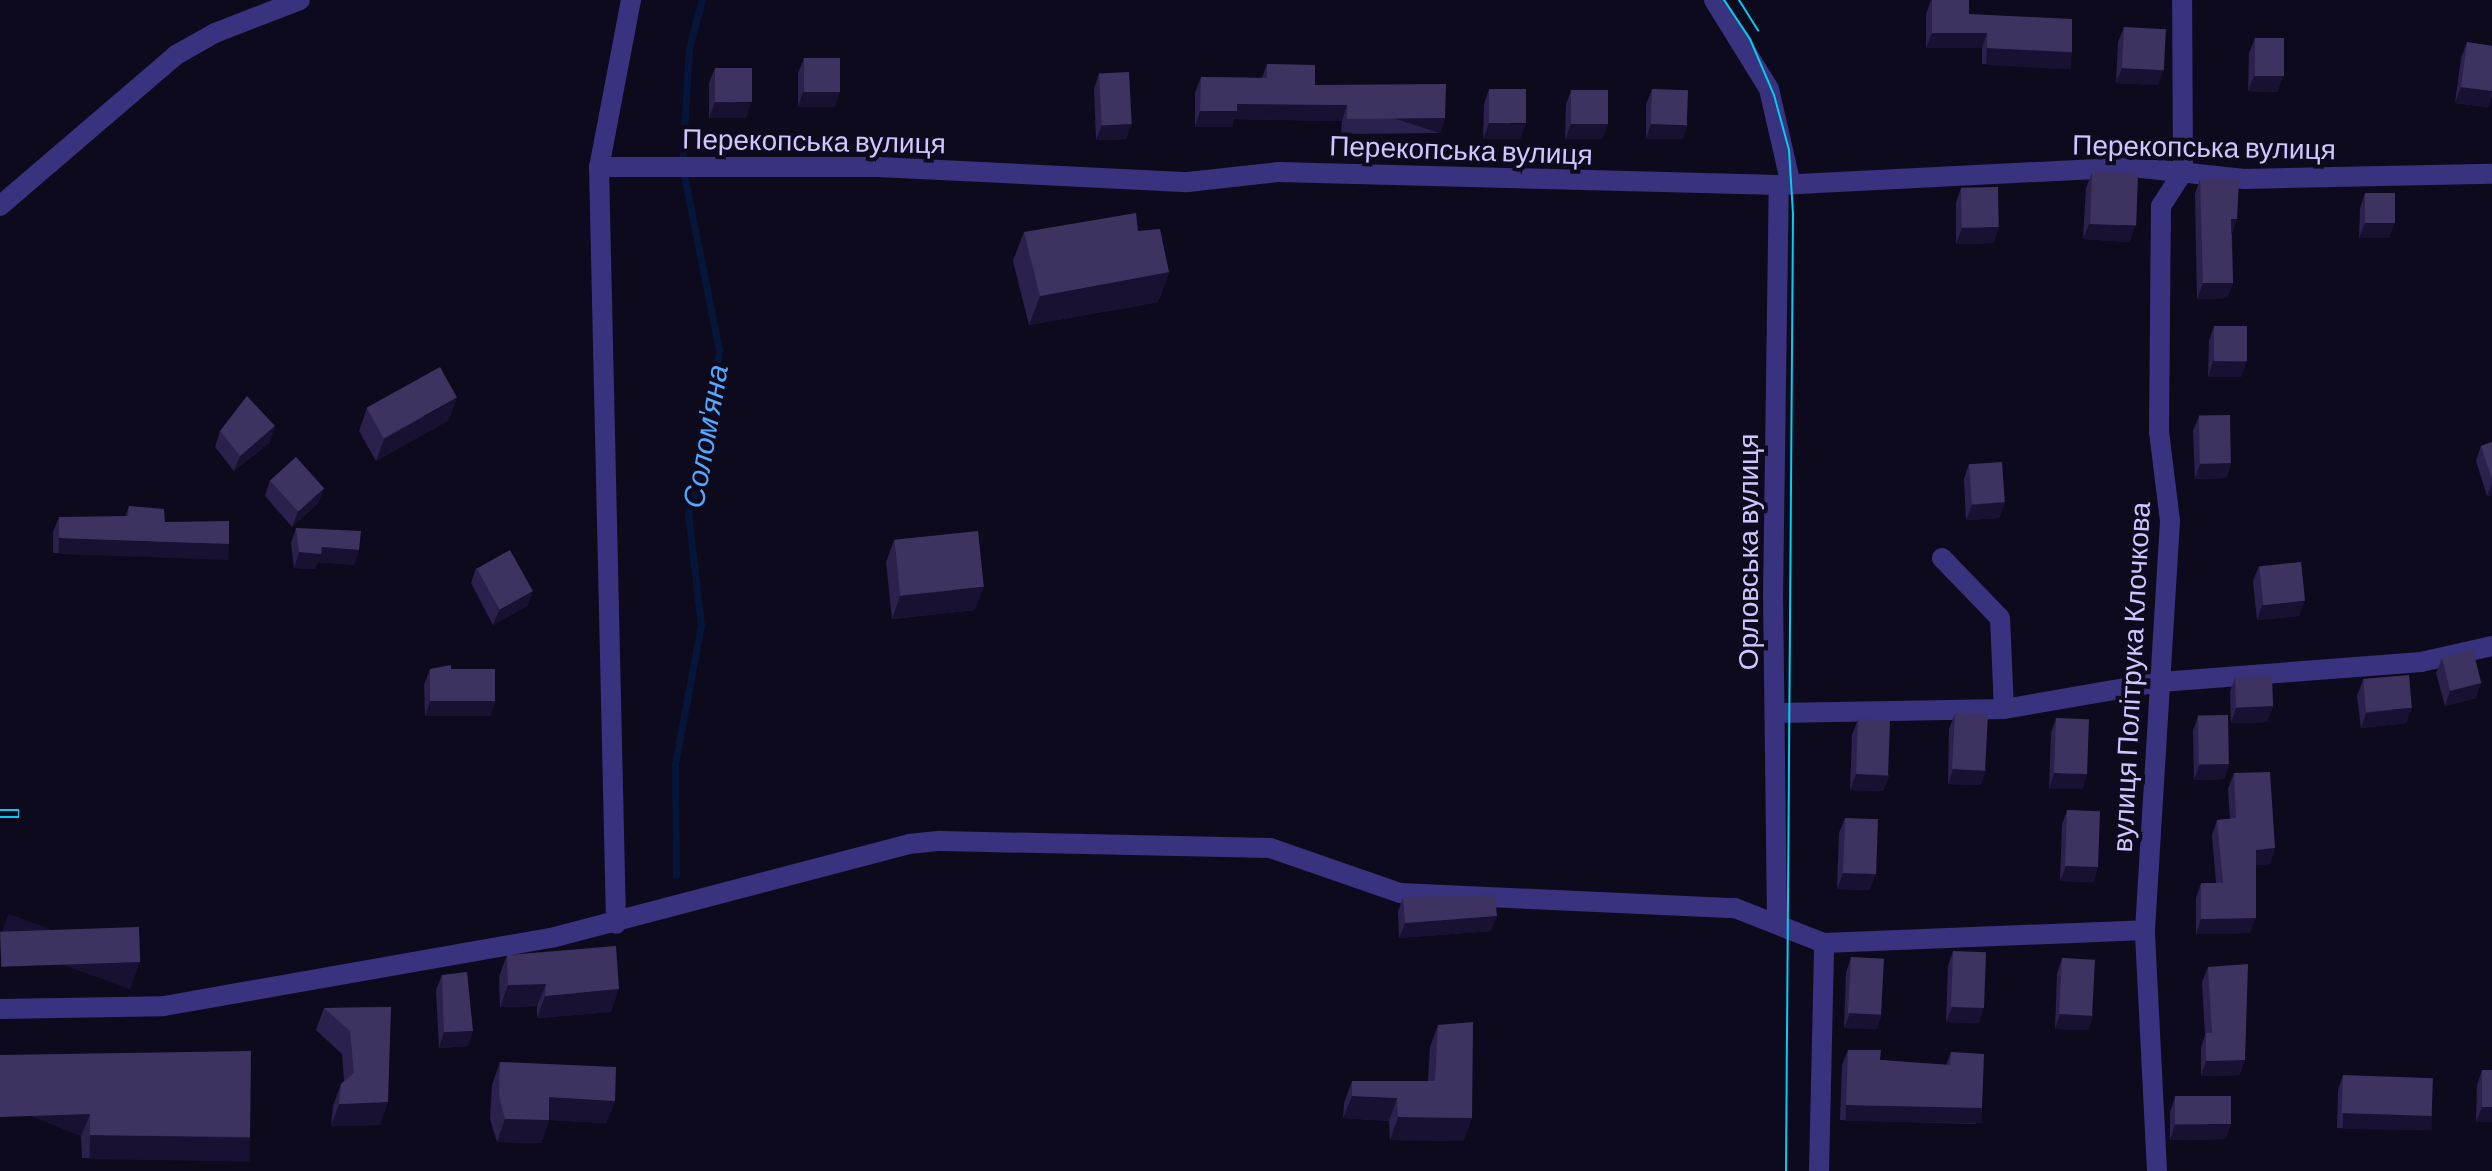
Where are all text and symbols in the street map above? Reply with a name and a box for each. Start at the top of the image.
street label: Перекопська вулиця [682,121,946,159]
street label: Перекопська вулиця [2072,127,2336,165]
street label: Перекопська вулиця [1329,128,1593,170]
water label: Солом'яна [674,362,734,510]
street label: Орловська вулиця [1730,434,1764,670]
street label: вулиця Політрука Клочкова [2104,501,2156,853]

